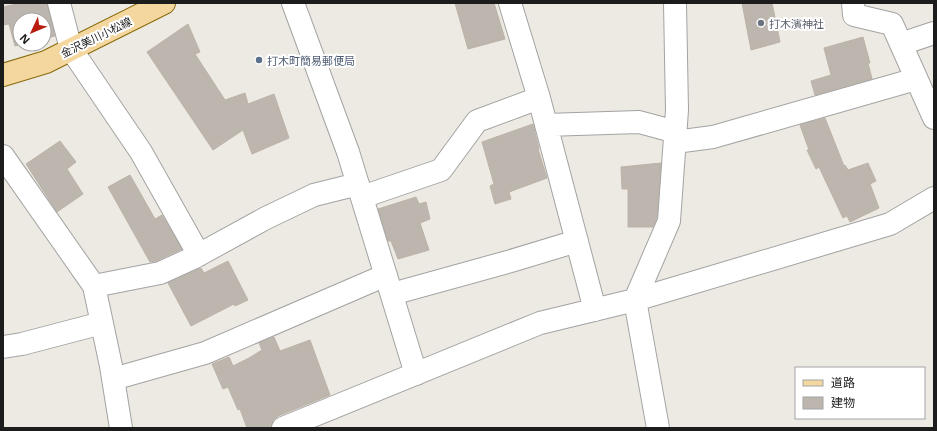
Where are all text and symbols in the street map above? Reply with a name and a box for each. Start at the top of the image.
north arrow [12,12,52,52]
street label: 金沢美川小松線 [58,13,134,61]
place label: 打木濱神社 [769,16,824,31]
marker: 打木濱神社 [756,18,766,28]
text: N [16,31,33,48]
place label: 打木町簡易郵便局 [267,53,355,68]
marker: 打木町簡易郵便局 [254,55,264,65]
legend [795,367,925,419]
text: 道路 [831,374,855,391]
text: 建物 [831,394,855,411]

